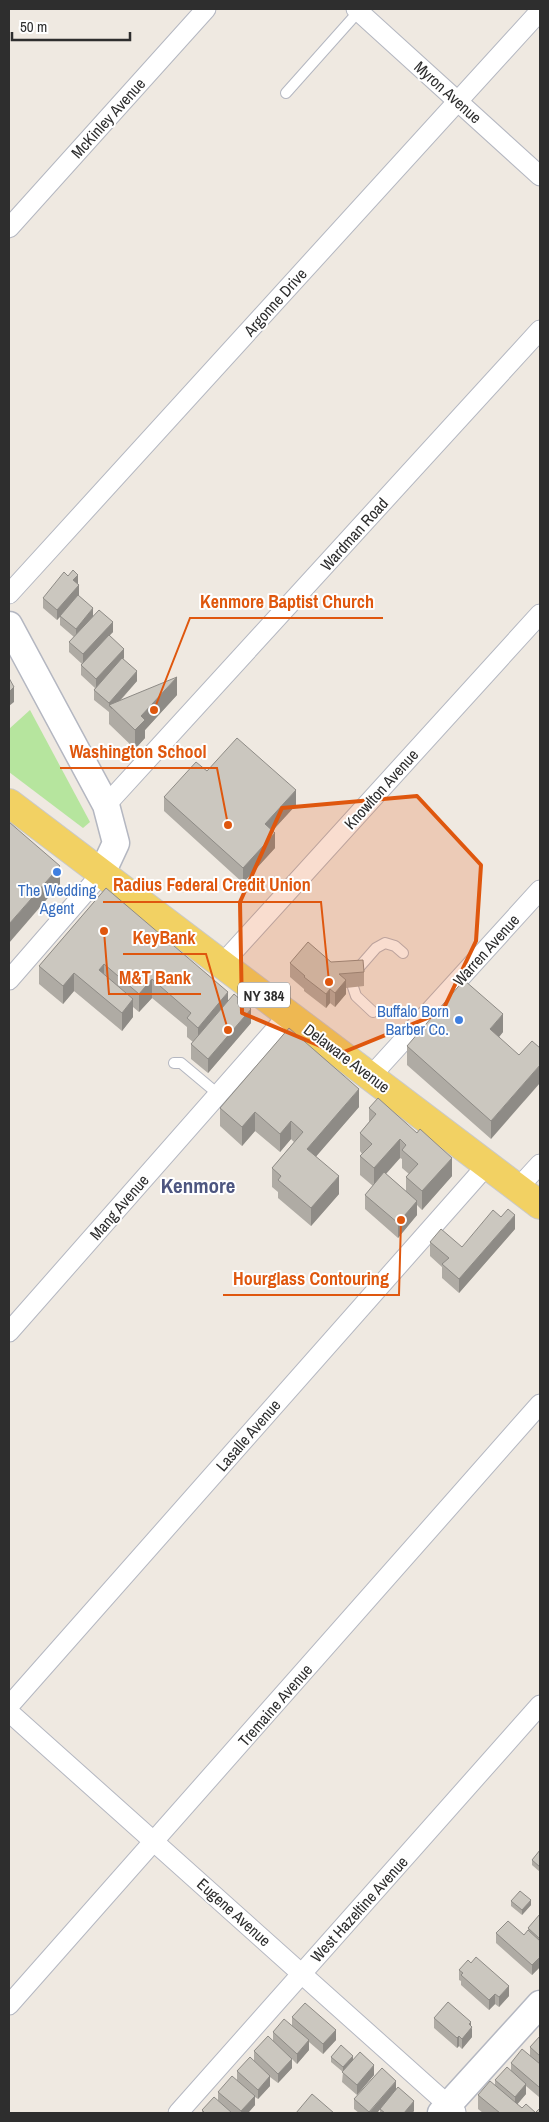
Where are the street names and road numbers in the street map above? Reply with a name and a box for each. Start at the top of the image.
street label: Myron Avenue [410,56,486,128]
street label: McKinley Avenue [66,73,150,163]
street label: Argonne Drive [238,263,311,342]
street label: Wardman Road [315,493,393,575]
street label: Knowlton Avenue [339,744,423,834]
street label: Warren Avenue [448,909,524,991]
road number: NY 384 [238,982,290,1008]
street label: Delaware Avenue [299,1018,395,1098]
street label: Mang Avenue [84,1170,154,1244]
street label: Lasalle Avenue [211,1394,285,1476]
street label: Tremaine Avenue [233,1659,317,1751]
street label: West Hazeltine Avenue [305,1851,413,1967]
street label: Eugene Avenue [192,1873,276,1951]

